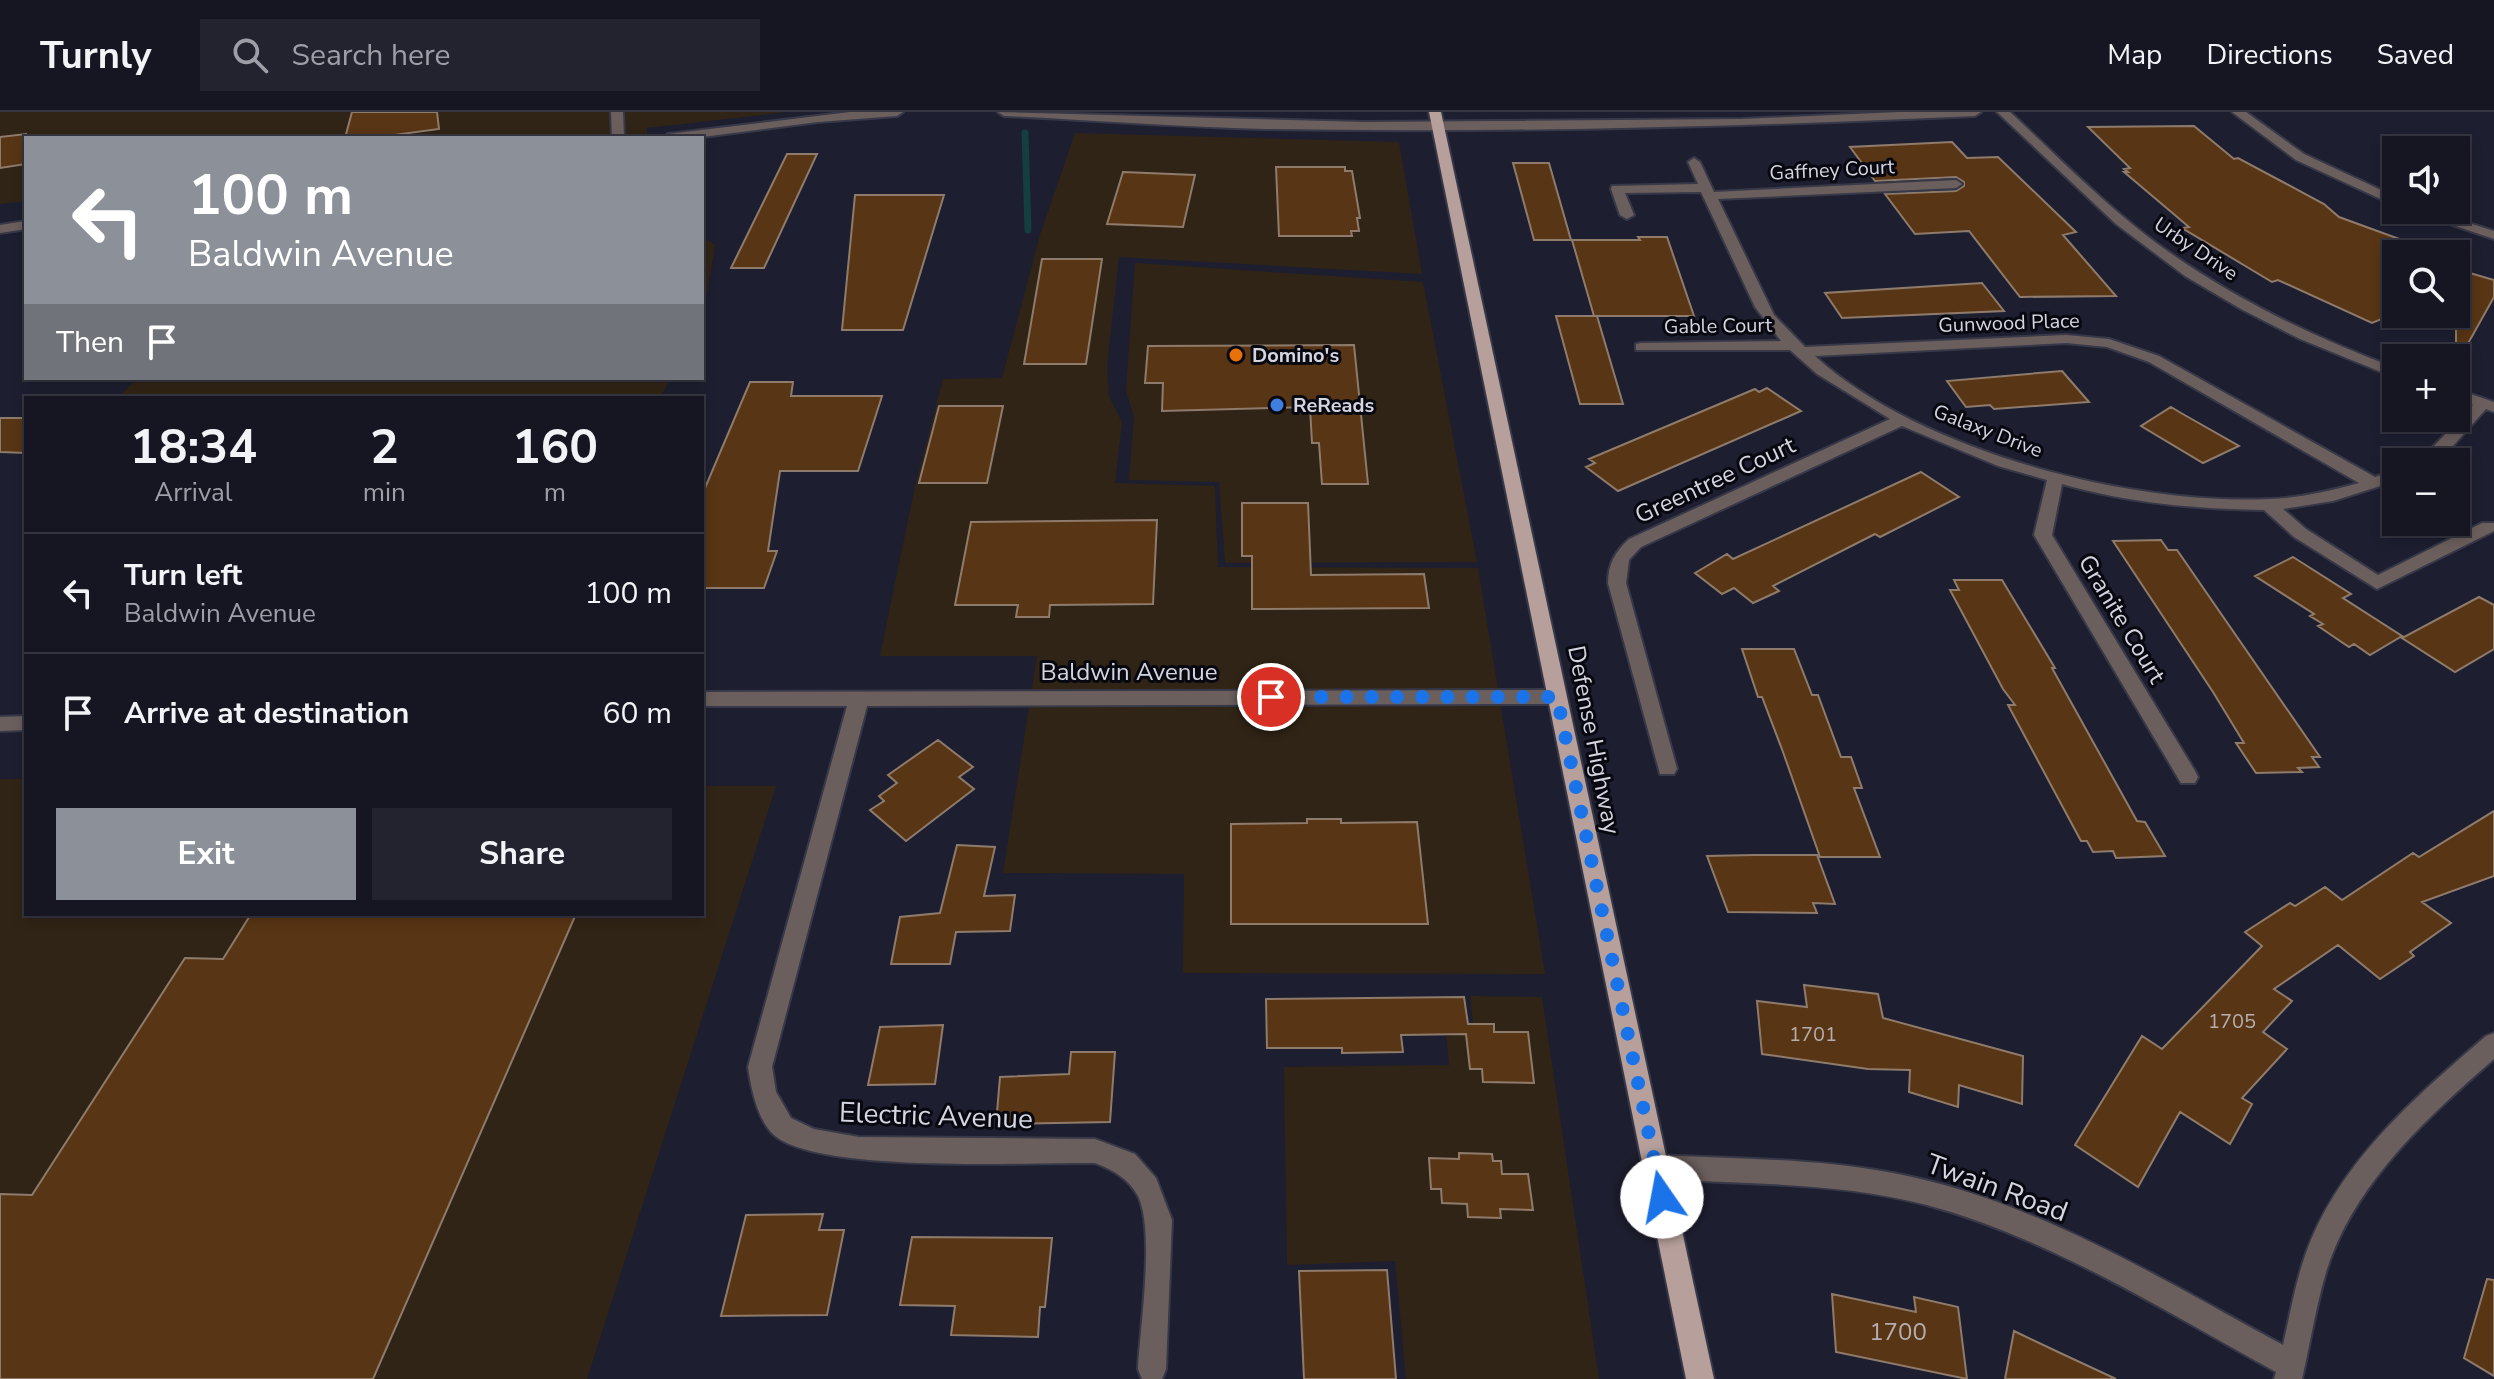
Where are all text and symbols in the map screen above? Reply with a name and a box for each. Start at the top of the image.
search box [200,19,760,91]
text: Turnly [40,30,152,81]
icon: search [228,33,272,77]
text: Search here [292,35,451,76]
text: Map [2107,36,2162,74]
text: Directions [2206,36,2333,74]
text: Saved [2377,36,2454,74]
map controls [2382,136,2470,536]
button: sound [2382,136,2470,224]
street label: Gaffney Court [1769,153,1896,187]
text: 100 m [188,157,353,234]
icon: left [56,168,160,272]
street label: Urby Drive [2149,211,2243,287]
text: Baldwin Avenue [188,230,454,279]
button: search [2382,240,2470,328]
street label: Gunwood Place [1938,307,2080,339]
street label: Gable Court [1664,312,1773,340]
icon: arrive [140,320,184,364]
text: Then [56,322,124,363]
place label: Domino's [1252,342,1339,369]
button: + [2382,344,2470,432]
marker: Domino's [1227,346,1245,364]
place label: ReReads [1293,392,1375,419]
marker: ReReads [1268,396,1286,414]
street label: Galaxy Drive [1930,398,2046,464]
text: 18:34 [130,414,257,480]
text: 2 [370,414,399,480]
text: 160 [512,414,598,480]
street label: Greentree Court [1630,429,1801,531]
button: − [2382,448,2470,536]
text: Arrival [154,475,233,510]
text: min [363,475,406,510]
text: m [544,475,566,510]
street label: Granite Court [2071,549,2173,690]
text: Turn left [124,555,242,596]
icon: left [56,571,100,615]
text: 100 m [585,573,672,614]
text: Baldwin Avenue [124,596,316,631]
street label: Defense Highway [1560,643,1628,838]
street label: Baldwin Avenue [1040,656,1218,688]
pin [1237,663,1305,731]
icon: arrive [1249,675,1293,719]
icon: arrive [56,691,100,735]
text: Arrive at destination [124,693,409,734]
text: 60 m [603,693,672,734]
button: Exit [56,808,356,900]
button: Share [372,808,672,900]
house number: 1705 [2208,1008,2256,1035]
house number: 1701 [1789,1021,1837,1048]
street label: Electric Avenue [838,1094,1034,1138]
street label: Twain Road [1921,1145,2073,1231]
position arrow [1620,1155,1704,1239]
house number: 1700 [1869,1316,1927,1348]

